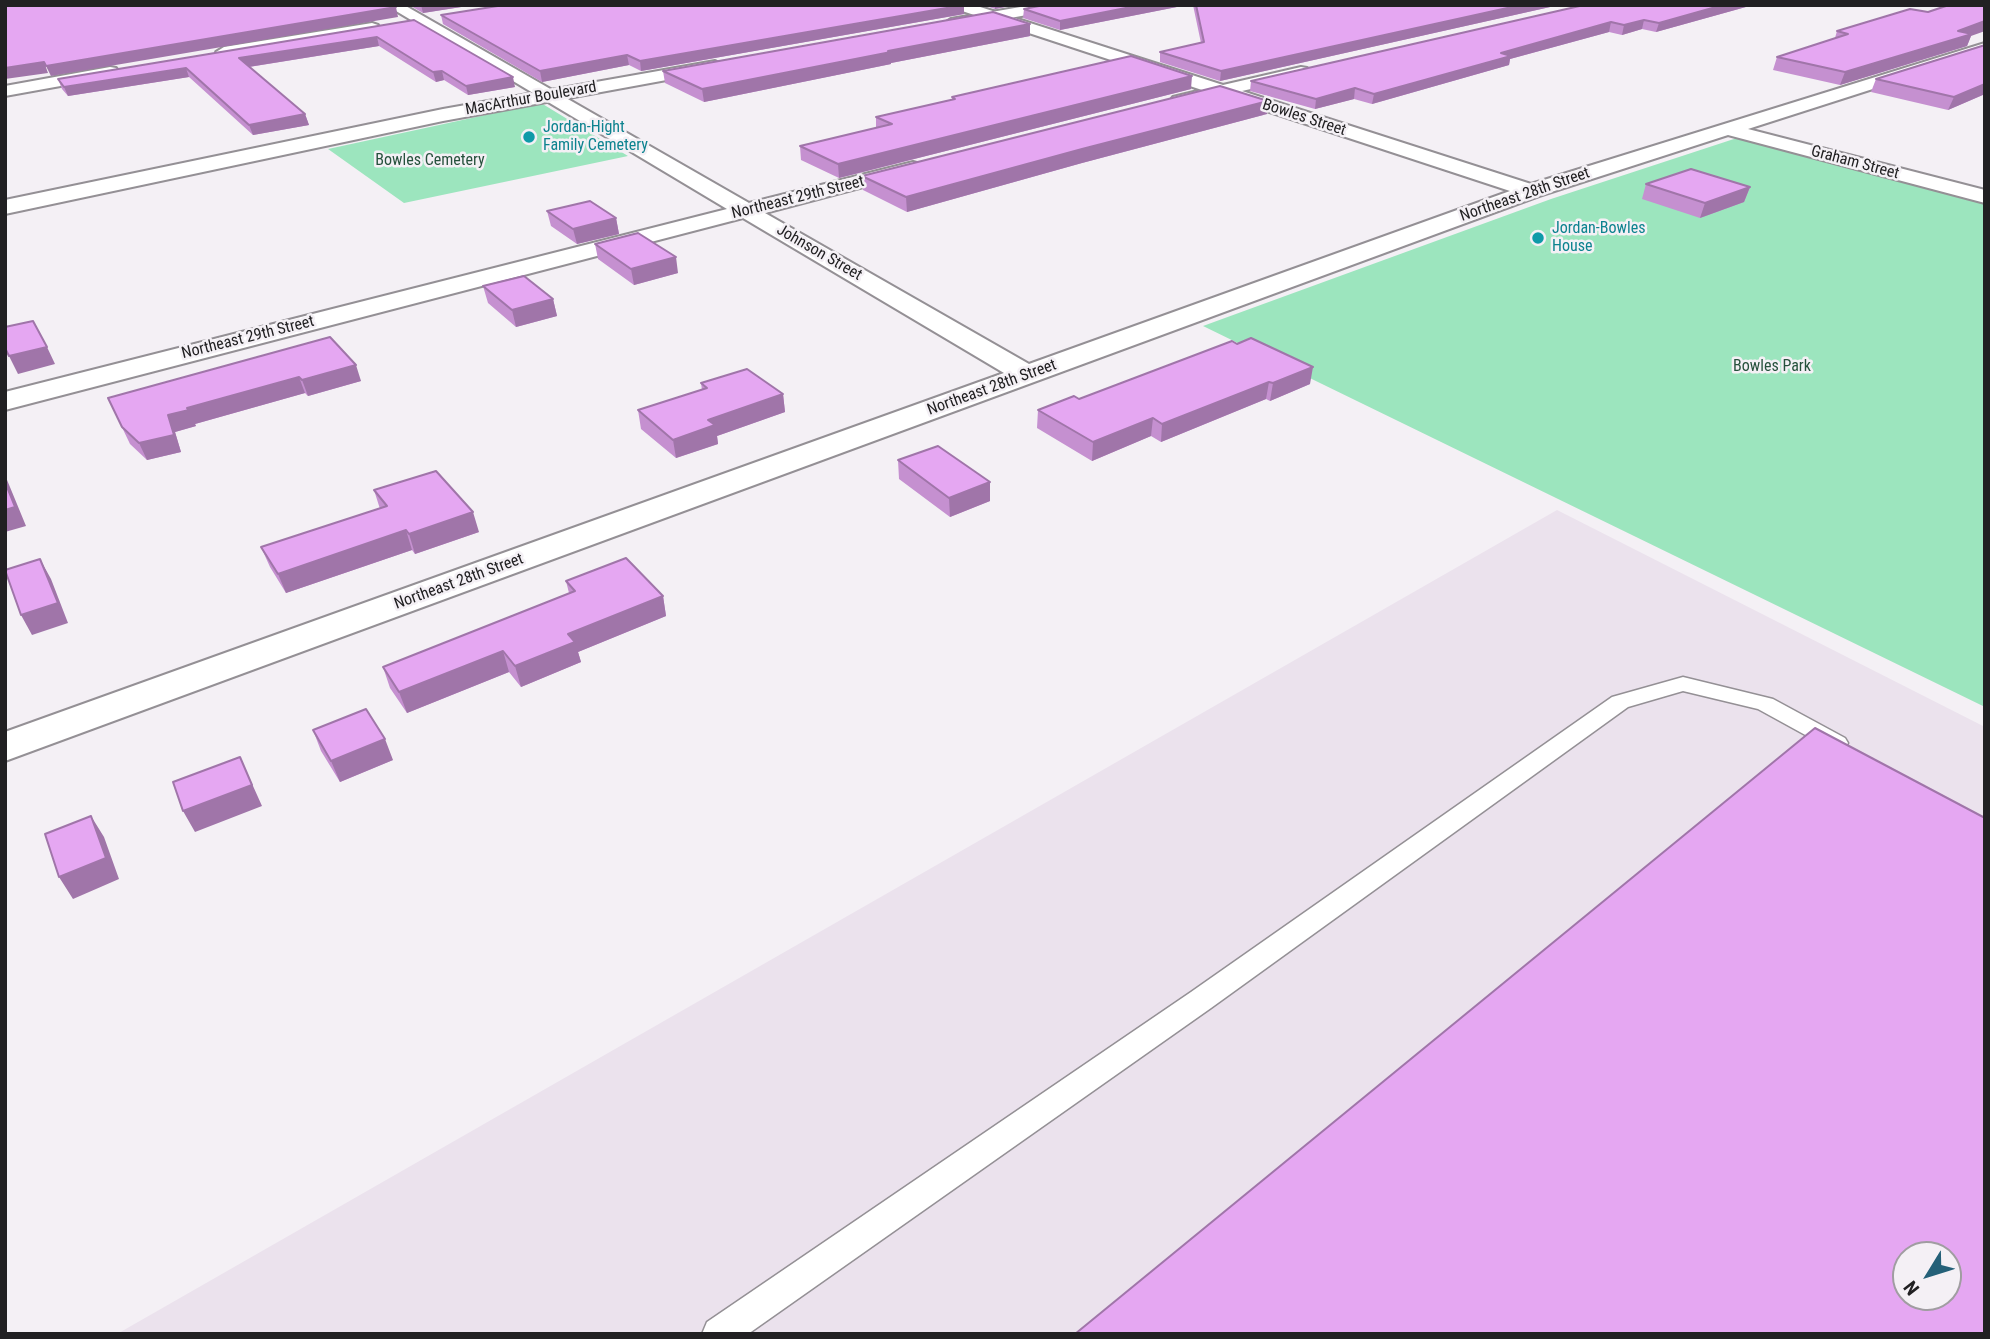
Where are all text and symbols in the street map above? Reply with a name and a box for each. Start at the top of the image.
street label: MacArthur Boulevard [464,78,598,120]
street label: Bowles Street [1260,95,1348,141]
place label: Jordan-Hight Family Cemetery [543,118,648,156]
marker: Jordan-Hight Family Cemetery [521,129,537,145]
street label: Graham Street [1809,142,1901,184]
park label: Bowles Cemetery [375,151,485,171]
street label: Northeast 28th Street [1458,164,1592,226]
street label: Northeast 29th Street [730,172,866,224]
place label: Jordan-Bowles House [1552,219,1645,257]
street label: Johnson Street [773,221,865,285]
marker: Jordan-Bowles House [1530,230,1546,246]
street label: Northeast 29th Street [180,312,316,364]
street label: Northeast 28th Street [925,356,1059,420]
park label: Bowles Park [1733,357,1811,377]
street label: Northeast 28th Street [392,550,526,614]
north arrow [1892,1241,1962,1311]
text: N [1899,1276,1924,1300]

